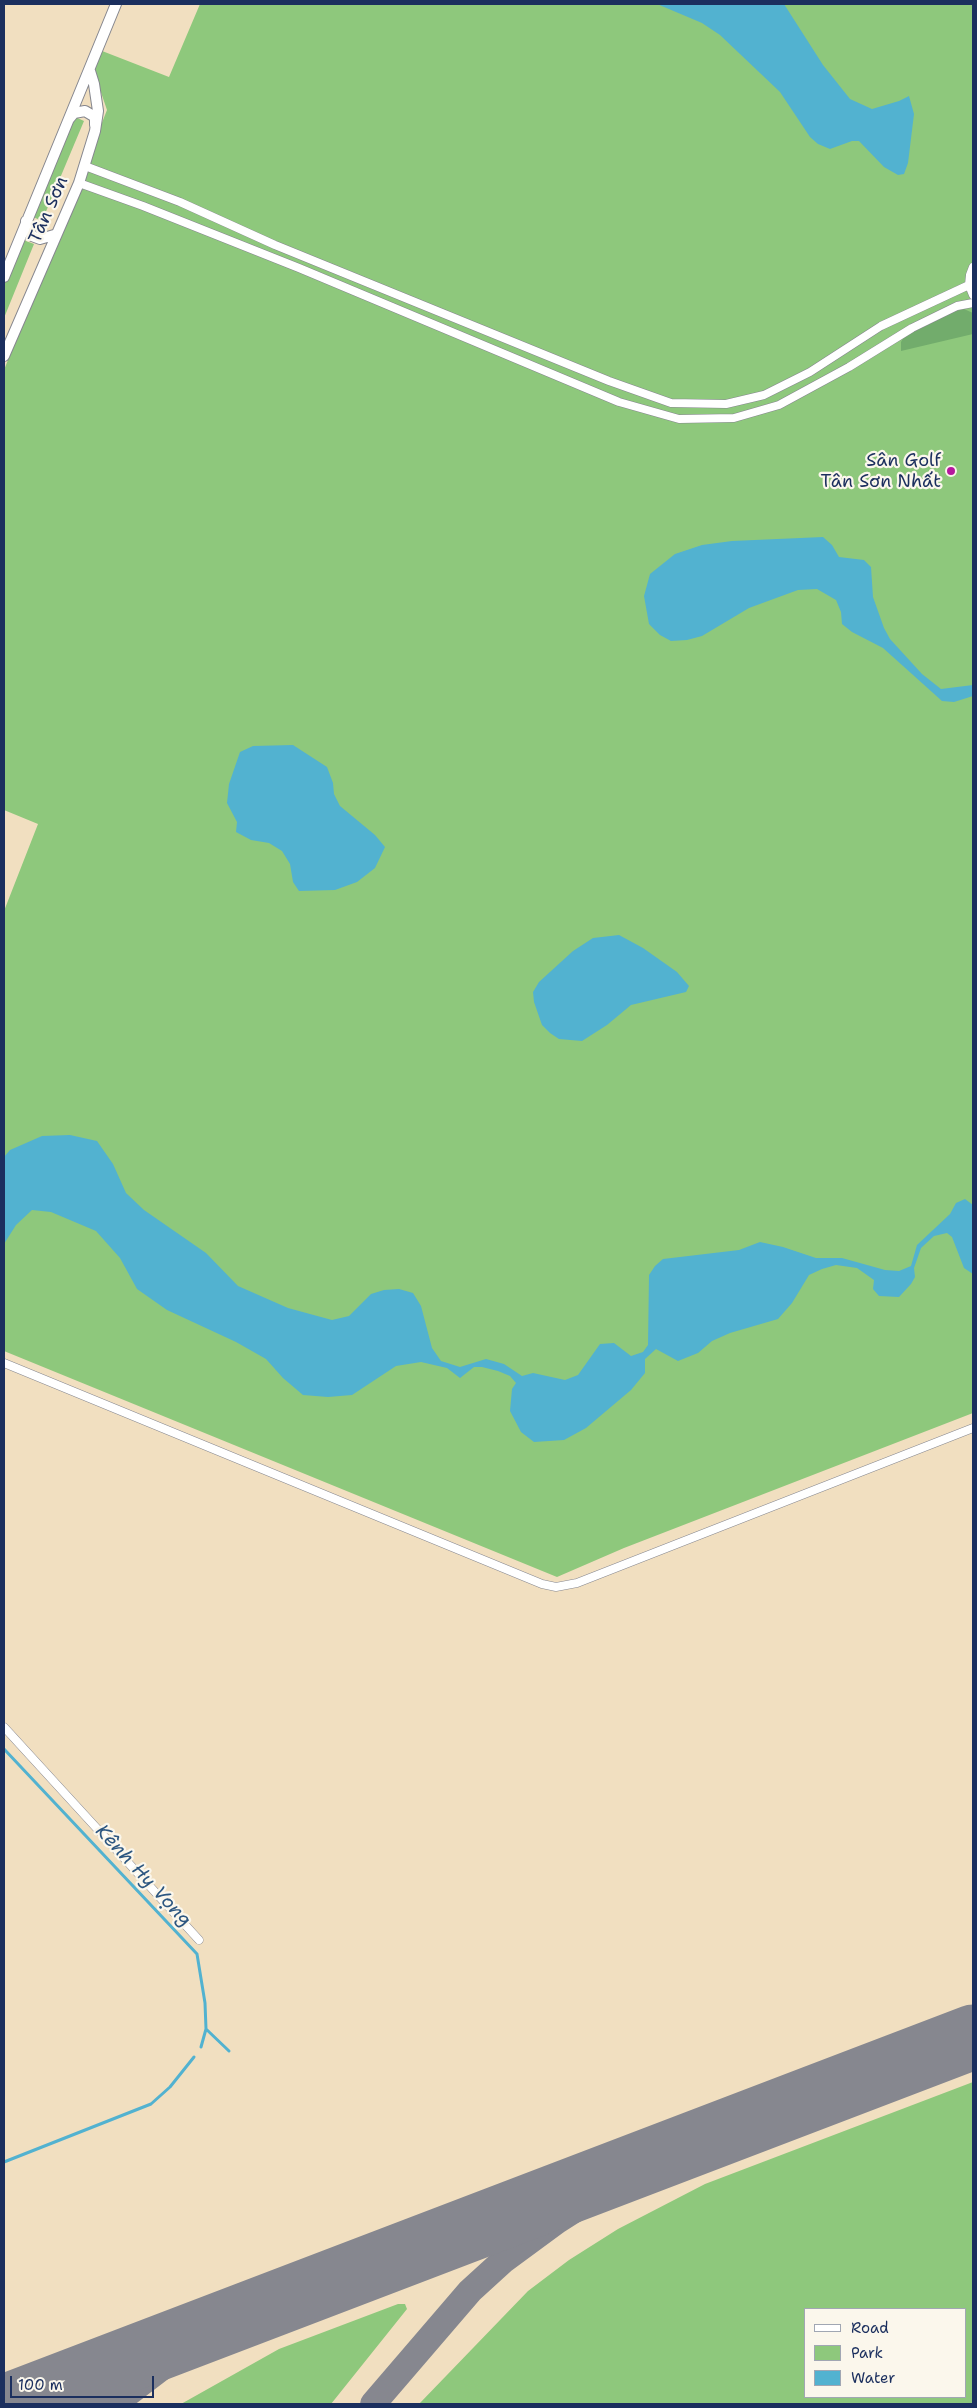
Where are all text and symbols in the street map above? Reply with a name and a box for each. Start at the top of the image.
street label: Tân Sơn [25,173,73,247]
place label: Sân Golf Tân Sơn Nhất [821,450,941,492]
marker: Sân Golf Tân Sơn Nhất [945,465,957,477]
water label: Kênh Hy Vọng [90,1820,196,1932]
legend [804,2308,967,2398]
text: Road [851,2318,889,2338]
text: Park [851,2343,883,2363]
scale bar [12,2366,156,2398]
text: Water [851,2368,895,2388]
text: 100 m [18,2375,63,2395]

